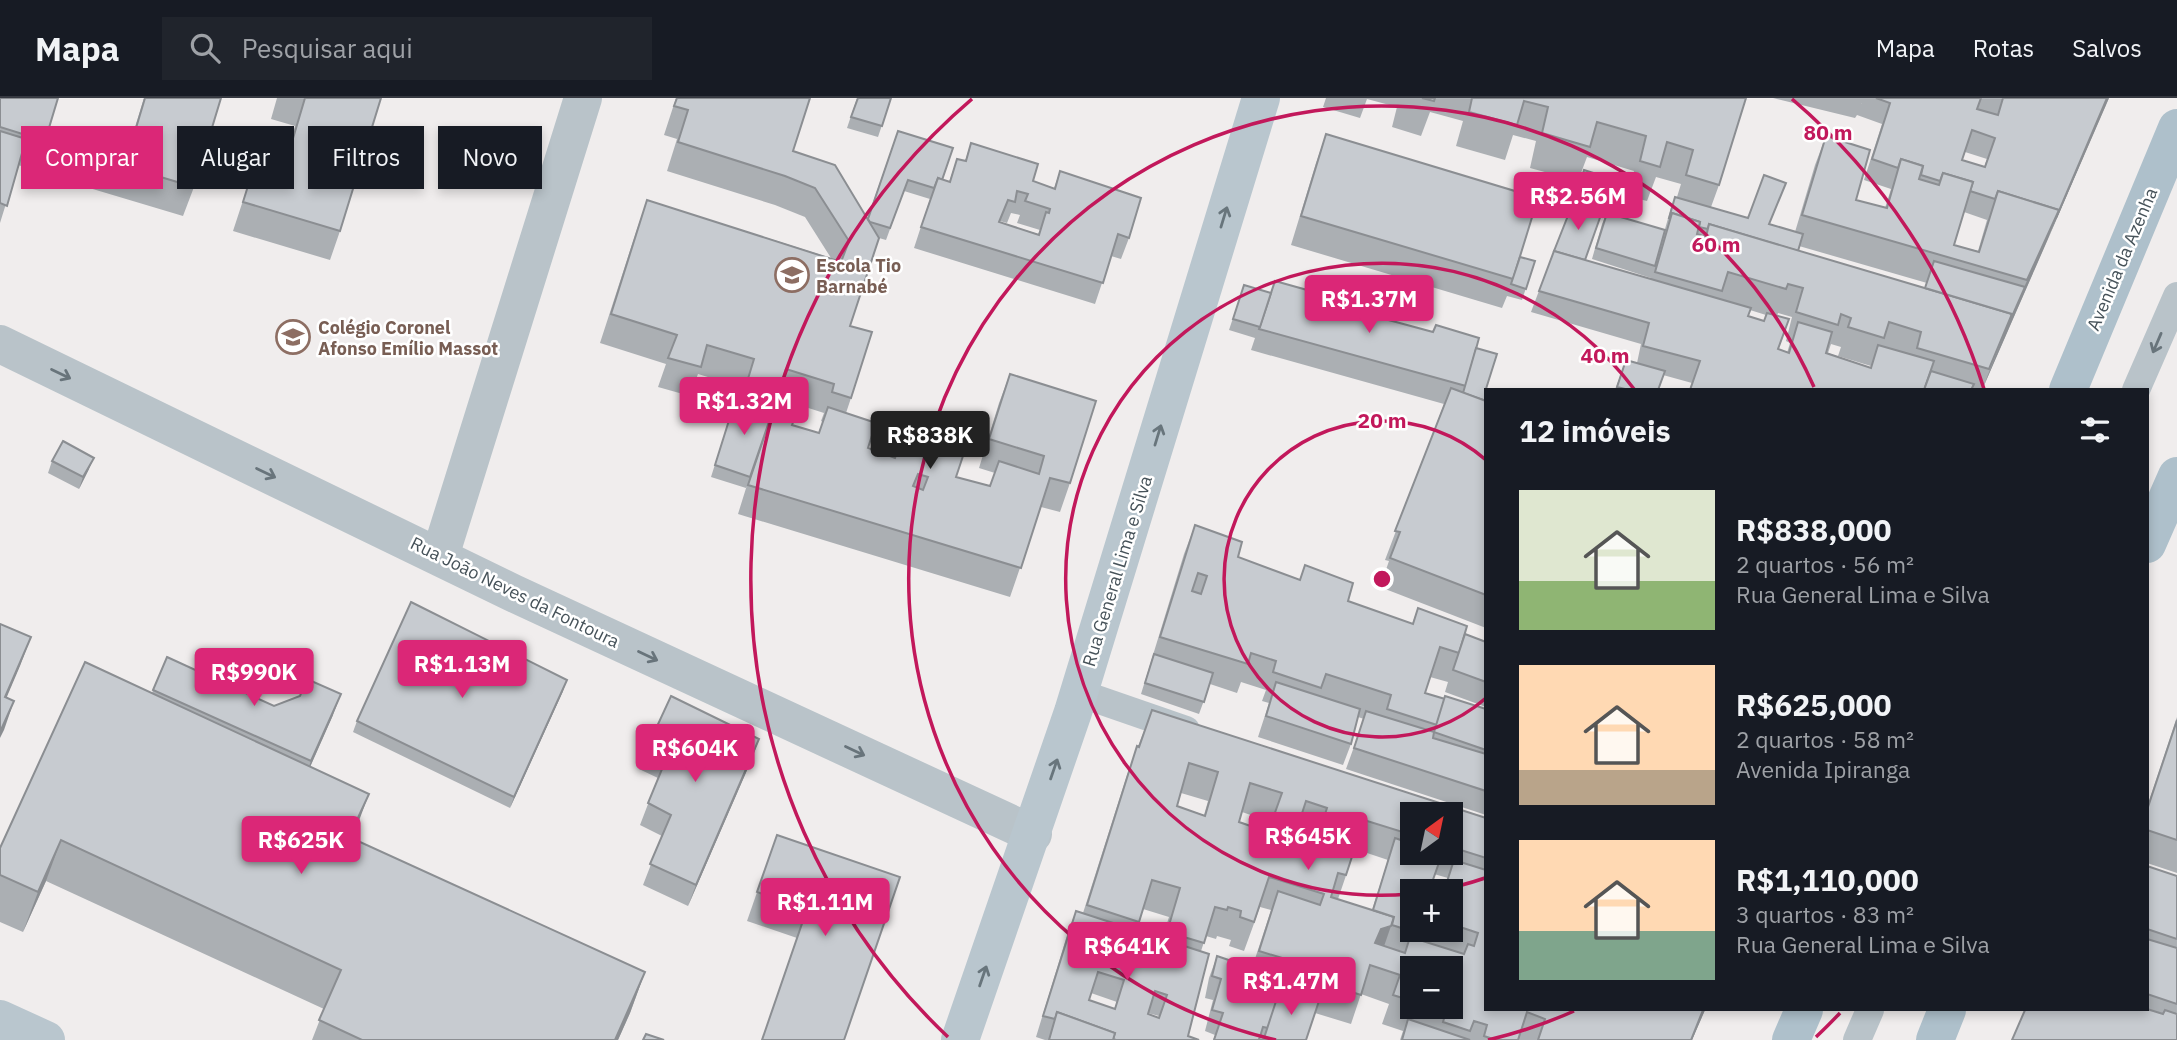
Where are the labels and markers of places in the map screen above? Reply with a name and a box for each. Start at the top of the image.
pin: R$2.56M [1513,172,1643,232]
place label: Escola Tio Barnabé [816,254,901,298]
school or university icon: Escola Tio Barnabé [773,256,811,294]
pin: R$1.37M [1304,275,1434,335]
place label: Colégio Coronel Afonso Emílio Massot [318,316,498,360]
school or university icon: Colégio Coronel Afonso Emílio Massot [274,318,312,356]
pin: R$1.32M [679,378,809,437]
pin: R$838K [873,412,987,471]
centre of rings [1370,567,1394,591]
pin: R$1.13M [397,640,527,700]
pin: R$990K [197,648,311,708]
pin: R$604K [638,724,752,784]
pin: R$645K [1251,812,1365,872]
pin: R$625K [244,816,358,876]
pin: R$1.11M [760,878,890,938]
pin: R$641K [1070,922,1184,982]
pin: R$1.47M [1226,958,1356,1017]

